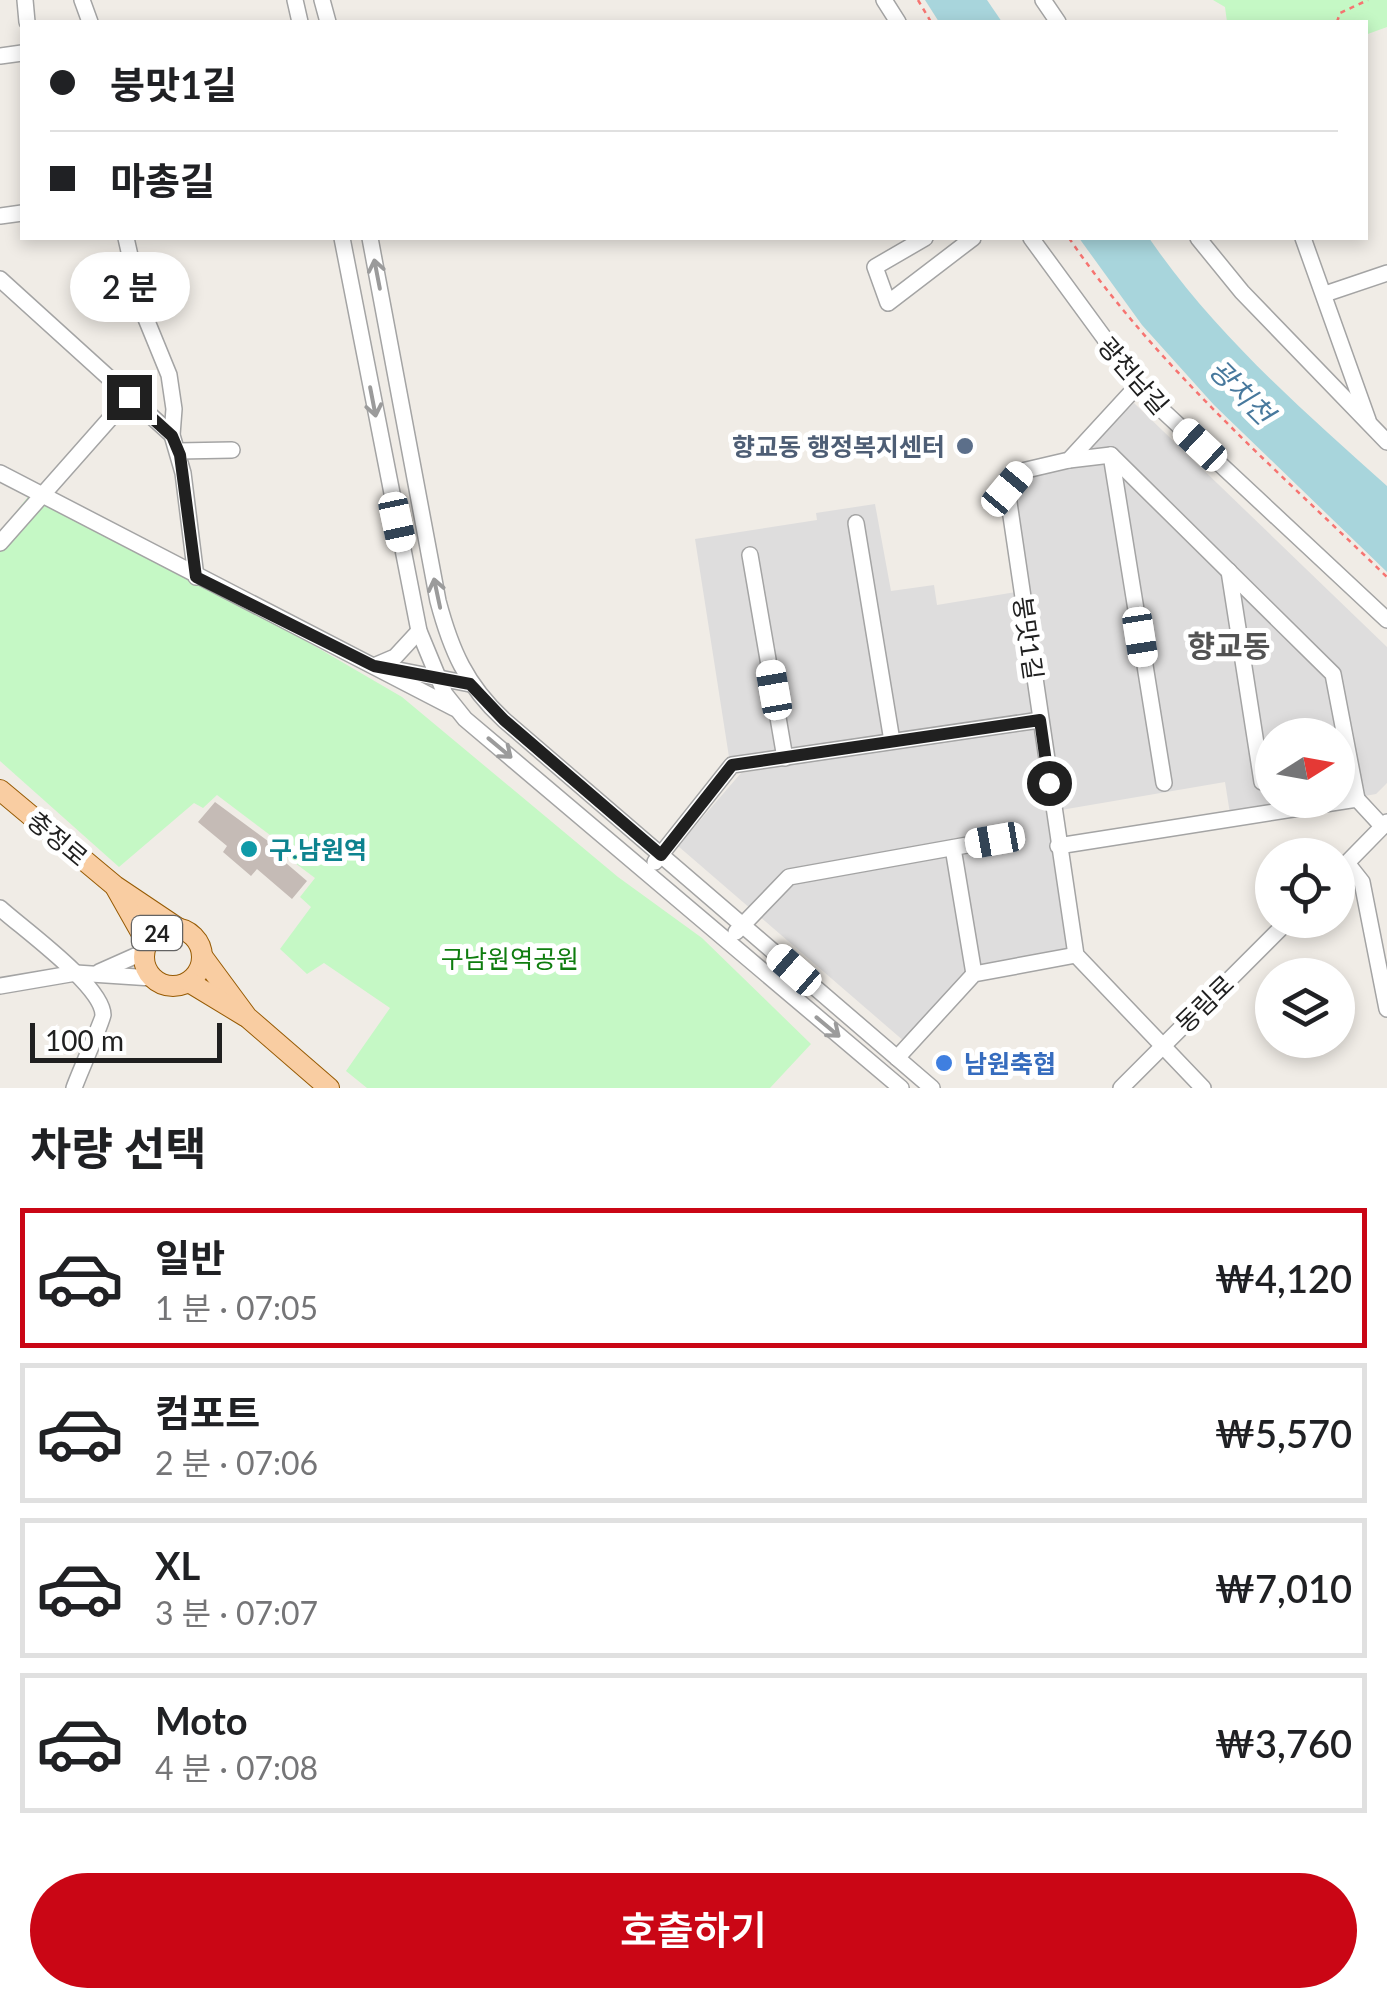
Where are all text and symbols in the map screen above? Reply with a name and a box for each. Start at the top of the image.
text: 붕맛1길 [110,61,237,107]
text: 마총길 [110,157,215,203]
callout: 2 분 [69,252,189,322]
one-way arrow [366,259,385,291]
text: 2 분 [102,267,158,306]
street label: 광천남길 [1092,330,1176,420]
water label: 광치천 [1203,352,1284,433]
route end [107,375,152,420]
one-way arrow [364,385,383,417]
car [1168,414,1232,476]
place label: 향교동 행정복지센터 [732,431,945,461]
marker: 향교동 행정복지센터 [954,435,976,457]
car [976,456,1038,522]
car [376,490,418,554]
one-way arrow [426,578,445,610]
street label: 붕맛1길 [1008,595,1050,681]
car [1120,605,1160,669]
district label: 향교동 [1188,627,1270,663]
car [754,658,794,722]
north arrow [1255,718,1355,818]
map controls [1255,718,1355,1058]
one-way arrow [487,737,513,759]
route start [1027,761,1072,806]
street label: 충정로 [22,804,94,872]
car [963,820,1027,860]
place label: 구.남원역 [269,834,367,864]
marker: 구.남원역 [238,838,260,860]
button: locate [1255,838,1355,938]
road number: 24 [132,916,182,950]
car [762,939,826,1001]
park label: 구남원역공원 [441,943,579,973]
button: layers [1255,958,1355,1058]
street label: 동림로 [1169,968,1239,1038]
one-way arrow [814,1016,840,1038]
scale bar [30,1018,222,1062]
text: 100 m [45,1023,124,1057]
place label: 남원축협 [964,1048,1056,1078]
marker: 남원축협 [933,1052,955,1074]
text: 차량 선택 [30,1121,207,1175]
icon: car [35,1233,125,1323]
text: 일반 [155,1234,225,1280]
text: ₩4,120 [1214,1255,1352,1301]
text: 1 분 · 07:05 [155,1288,318,1327]
icon: car [35,1388,125,1478]
text: 컴포트 [155,1389,260,1435]
text: ₩5,570 [1214,1410,1352,1456]
text: 2 분 · 07:06 [155,1443,318,1482]
text: XL [155,1542,200,1588]
icon: car [35,1543,125,1633]
text: ₩7,010 [1214,1565,1352,1611]
text: 3 분 · 07:07 [155,1593,318,1632]
text: Moto [155,1697,248,1743]
icon: car [35,1698,125,1788]
text: ₩3,760 [1214,1720,1352,1766]
text: 4 분 · 07:08 [155,1748,318,1787]
button: 호출하기 [30,1873,1357,1988]

